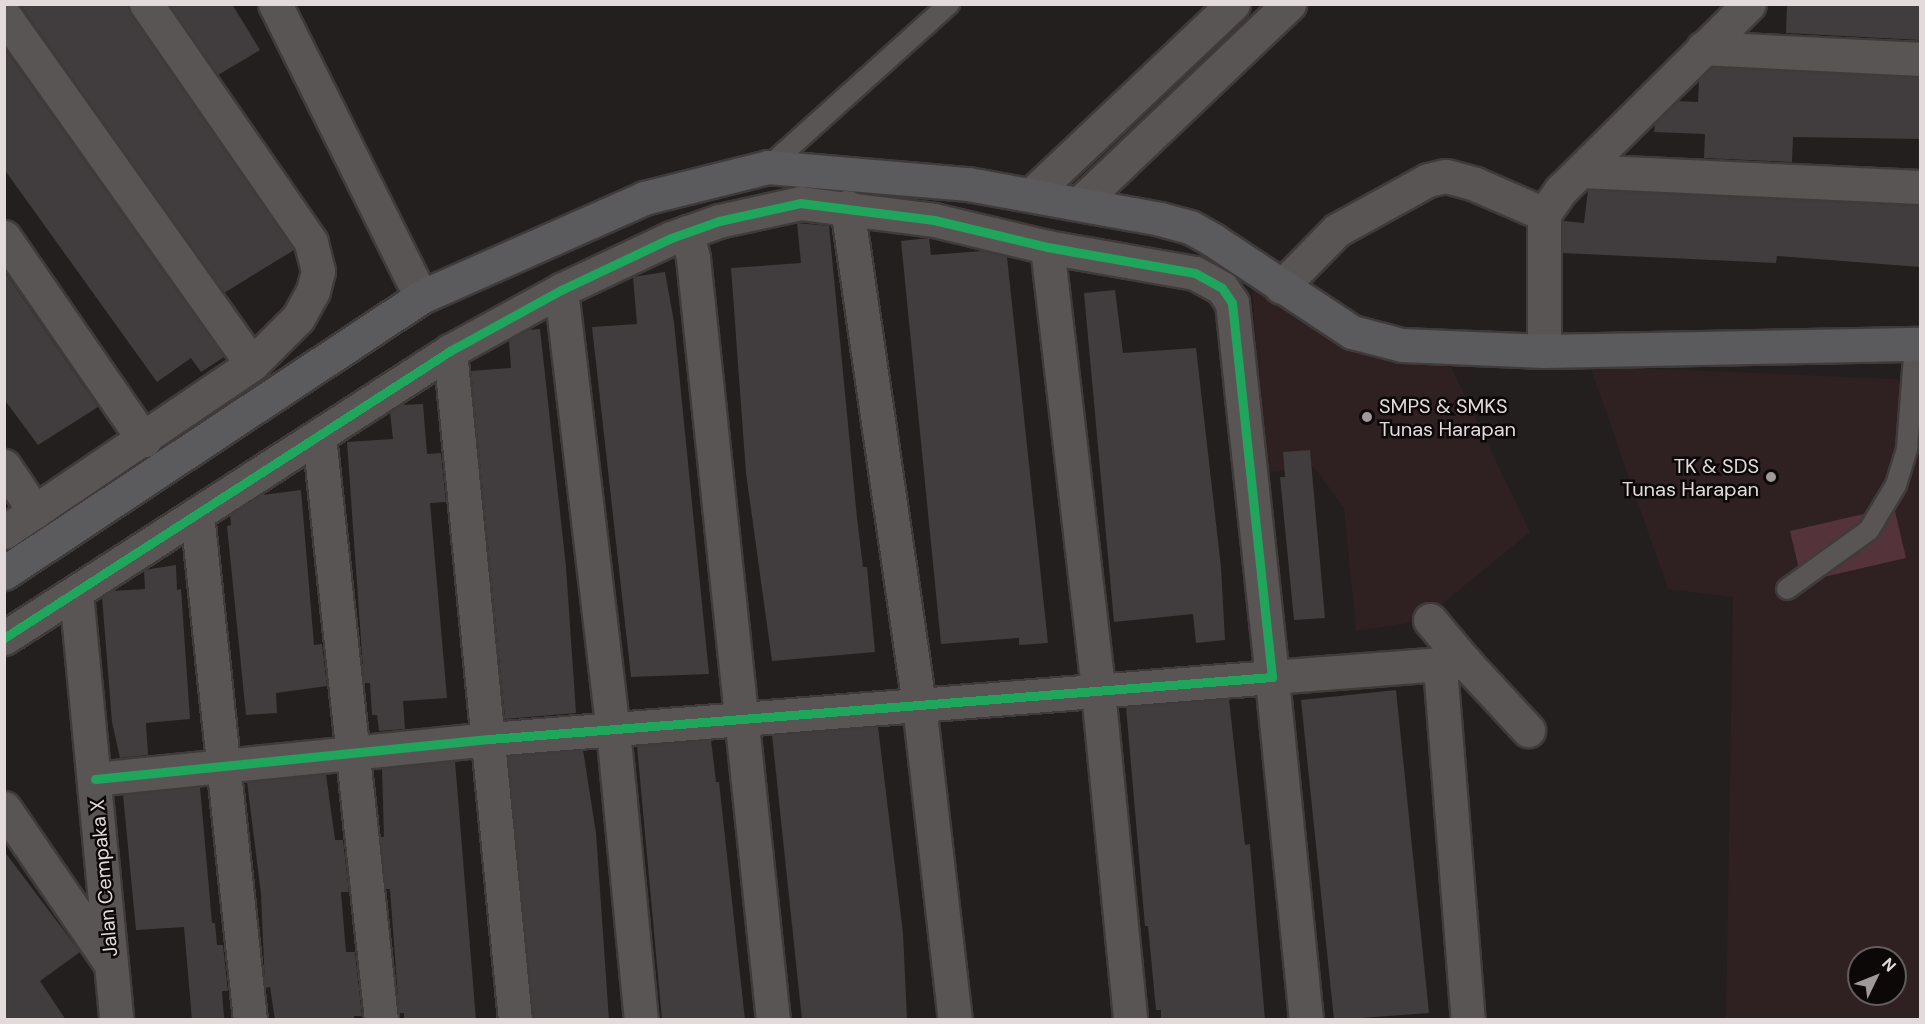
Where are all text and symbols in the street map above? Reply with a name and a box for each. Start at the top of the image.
place label: SMPS & SMKS Tunas Harapan [1379,394,1516,441]
marker: SMPS & SMKS Tunas Harapan [1360,410,1374,424]
place label: TK & SDS Tunas Harapan [1622,454,1759,501]
marker: TK & SDS Tunas Harapan [1764,470,1778,484]
street label: Jalan Cempaka X [85,798,123,958]
north arrow [1847,946,1907,1006]
text: N [1877,953,1901,976]

